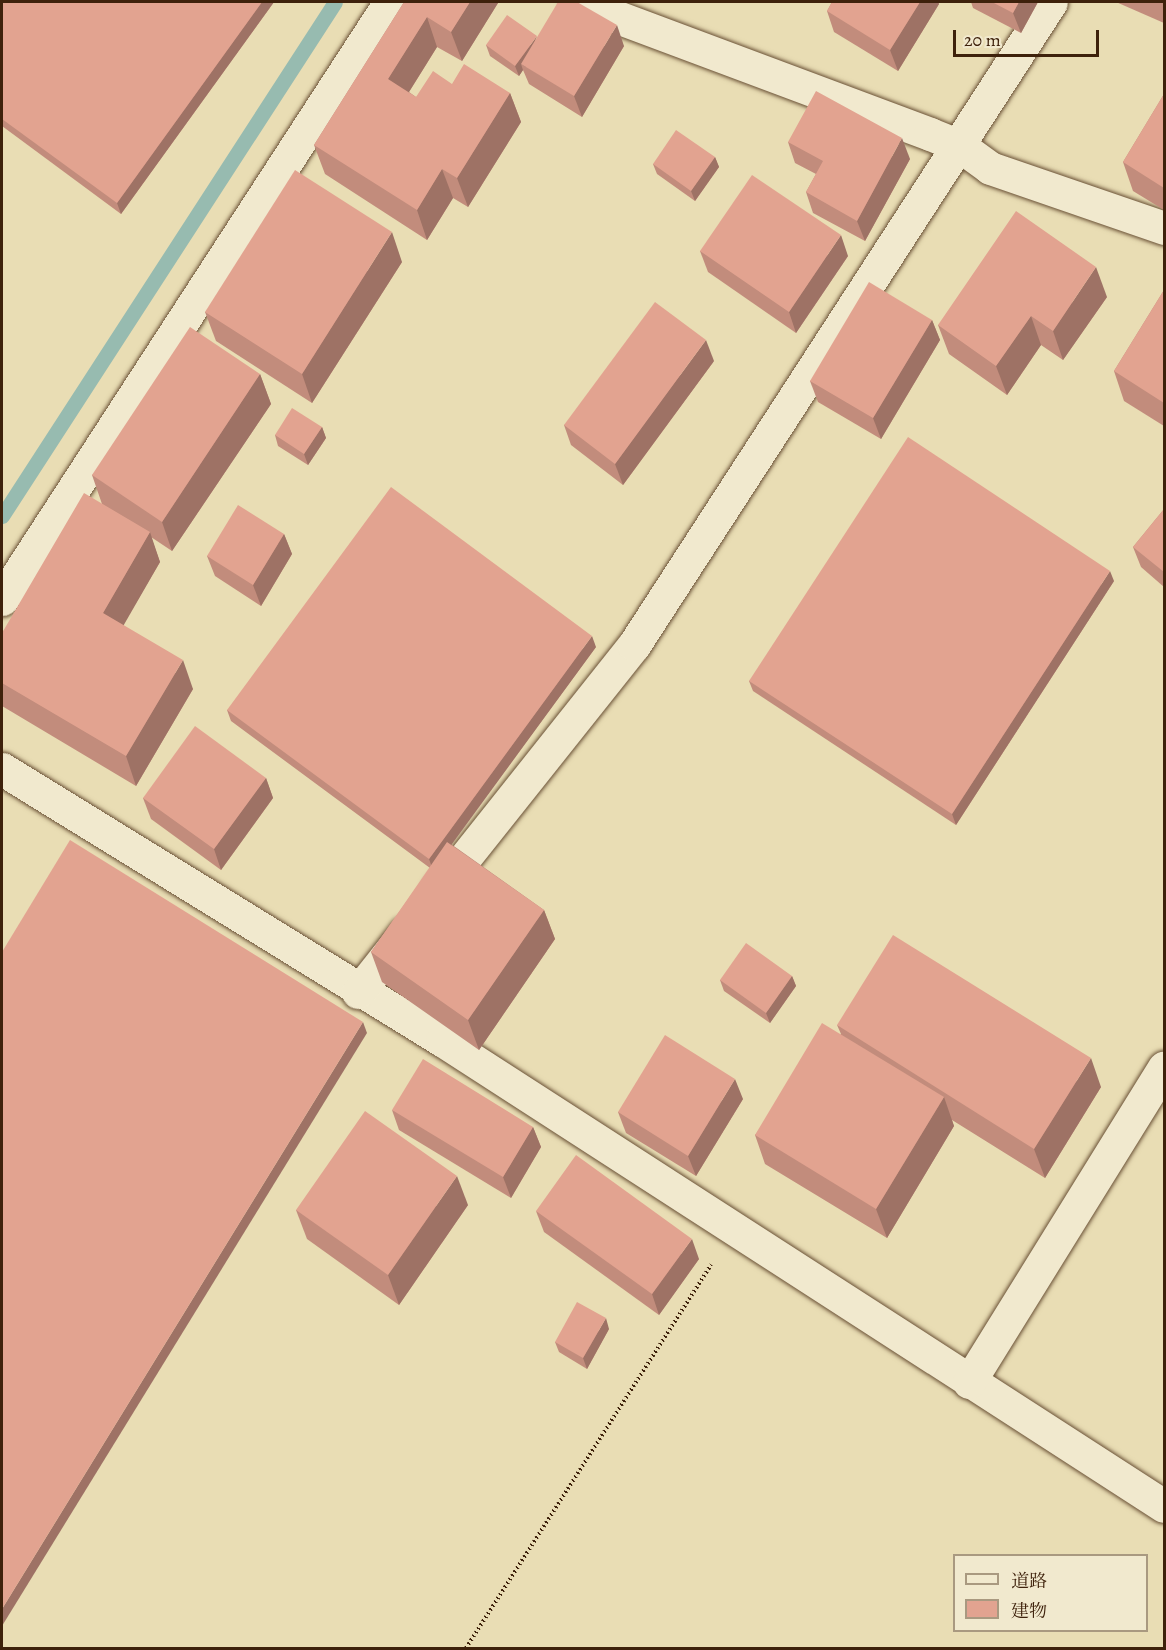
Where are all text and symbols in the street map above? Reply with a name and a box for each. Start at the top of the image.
scale bar [956,18,1102,56]
text: 20 m [964,28,1001,52]
legend [953,1554,1148,1632]
text: 道路 [1011,1569,1047,1593]
text: 建物 [1011,1599,1047,1623]

